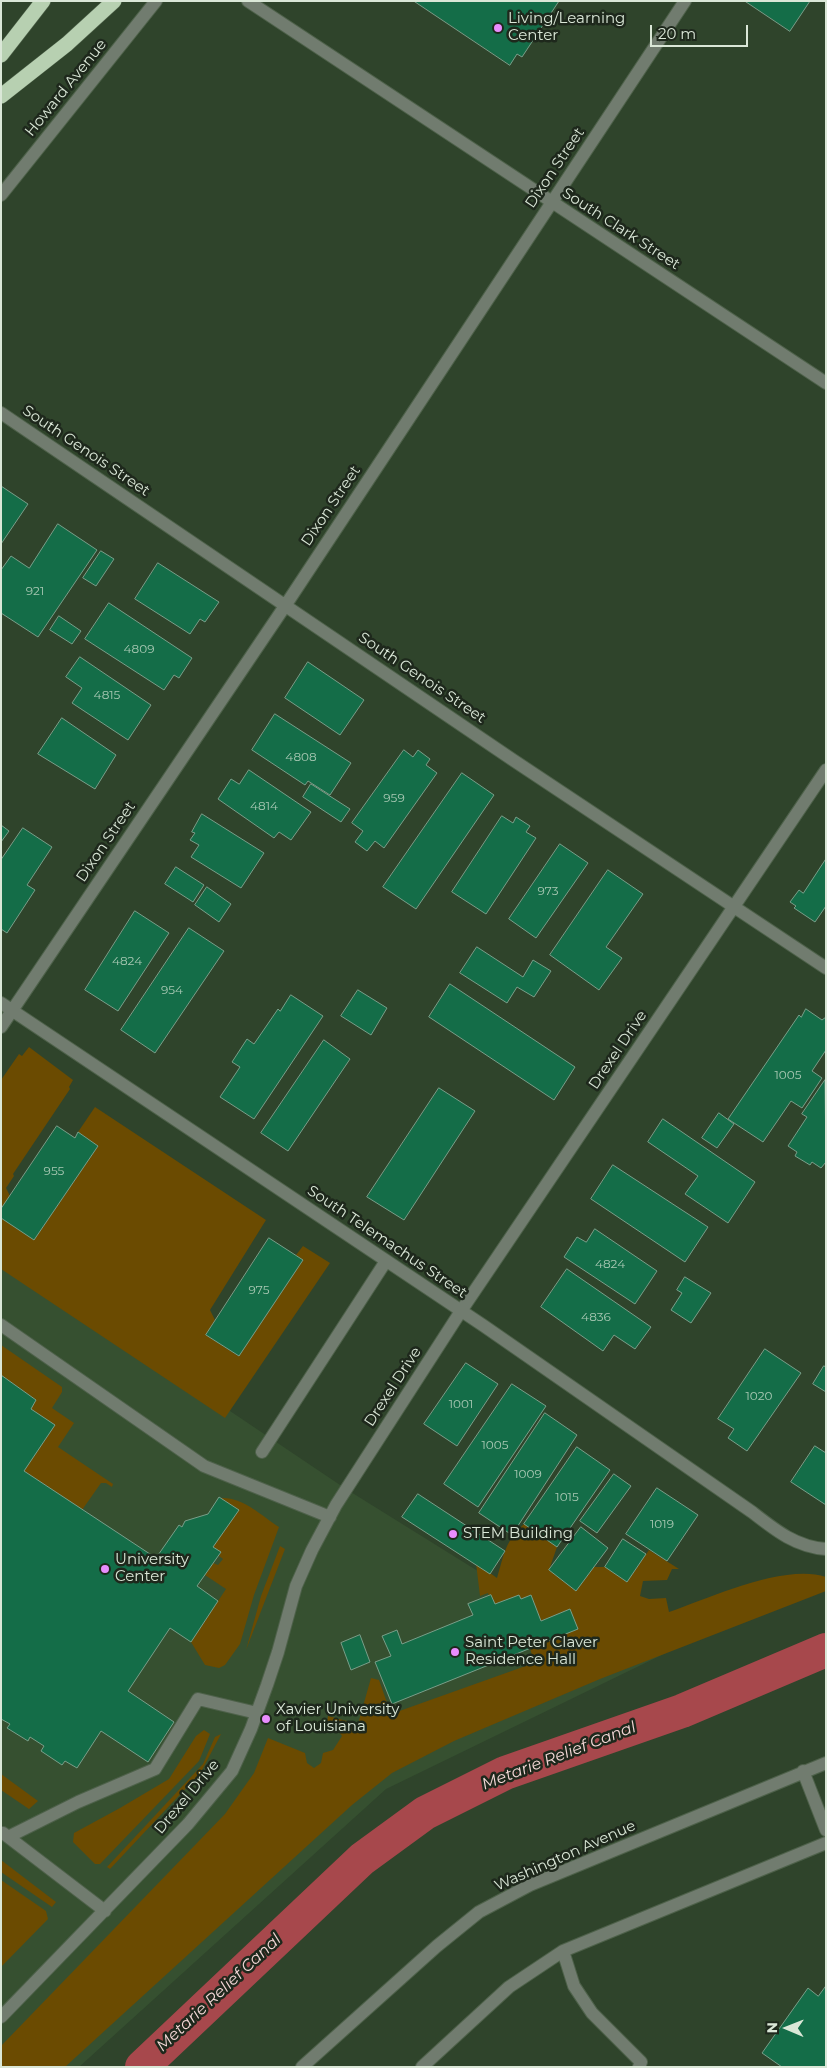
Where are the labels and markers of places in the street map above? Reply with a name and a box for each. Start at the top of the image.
place label: Living/Learning Center [508,10,625,45]
marker: Living/Learning Center [492,22,504,34]
place label: STEM Building [463,1525,573,1543]
marker: STEM Building [447,1528,459,1540]
place label: University Center [115,1551,189,1586]
marker: University Center [99,1563,111,1575]
place label: Saint Peter Claver Residence Hall [465,1634,598,1669]
marker: Saint Peter Claver Residence Hall [449,1646,461,1658]
place label: Xavier University of Louisiana [276,1701,399,1736]
marker: Xavier University of Louisiana [260,1713,272,1725]

